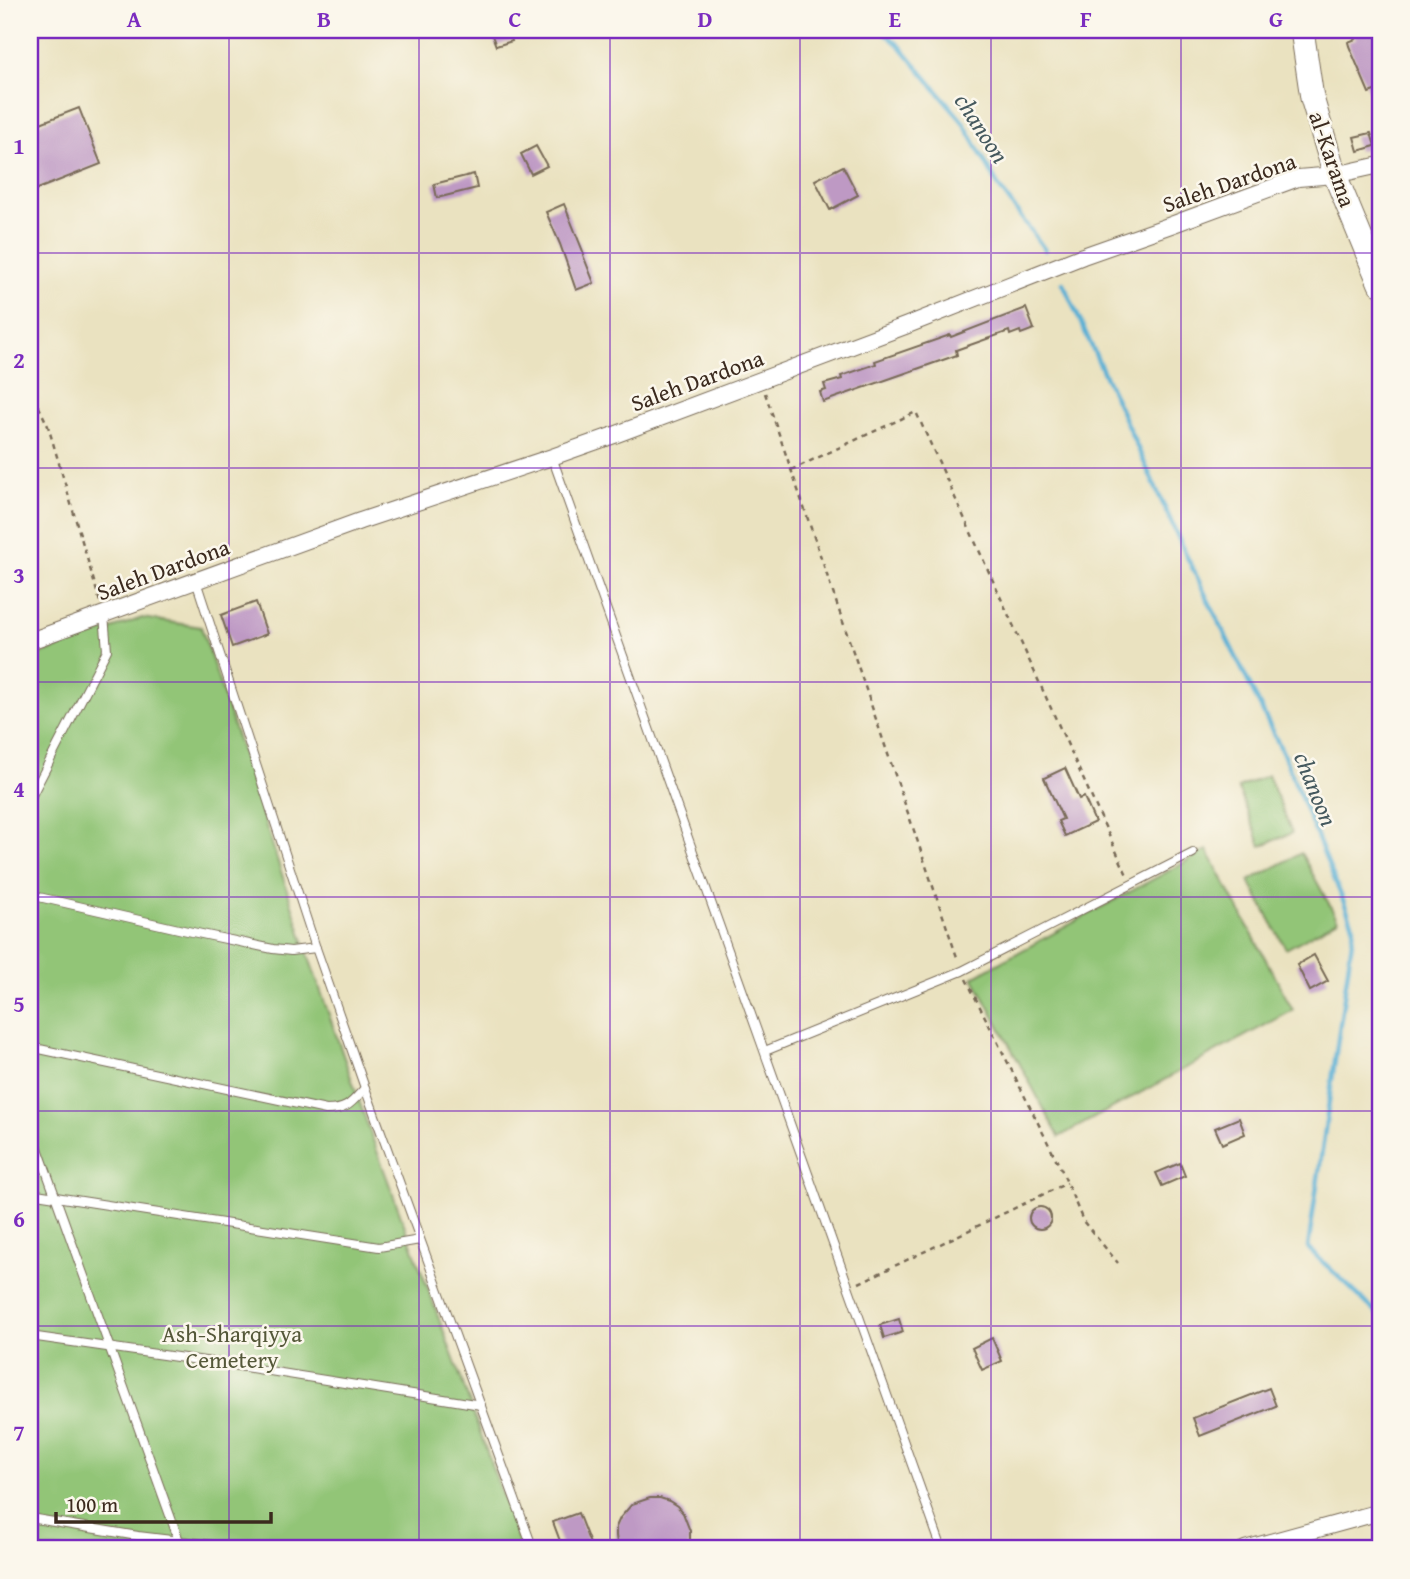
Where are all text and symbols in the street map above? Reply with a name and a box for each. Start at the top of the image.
text: A [127,2,142,35]
text: B [317,2,331,35]
text: C [508,2,522,35]
text: D [698,2,713,35]
text: E [889,2,901,35]
text: F [1080,2,1092,35]
text: G [1269,2,1283,35]
water label: chanoon [946,86,1018,170]
street label: al-Karama [1301,107,1365,212]
text: 1 [13,129,25,162]
street label: Saleh Dardona [1158,144,1300,220]
street label: Saleh Dardona [626,341,768,419]
text: 2 [13,343,25,376]
street label: Saleh Dardona [92,530,234,608]
text: 3 [13,558,25,591]
water label: chanoon [1285,747,1347,831]
text: 4 [13,772,25,805]
text: 5 [13,987,25,1020]
text: 6 [13,1202,25,1235]
park label: Ash-Sharqiyya Cemetery [162,1317,302,1376]
text: 7 [13,1416,25,1449]
scale bar [56,1481,271,1525]
text: 100 m [66,1489,118,1520]

